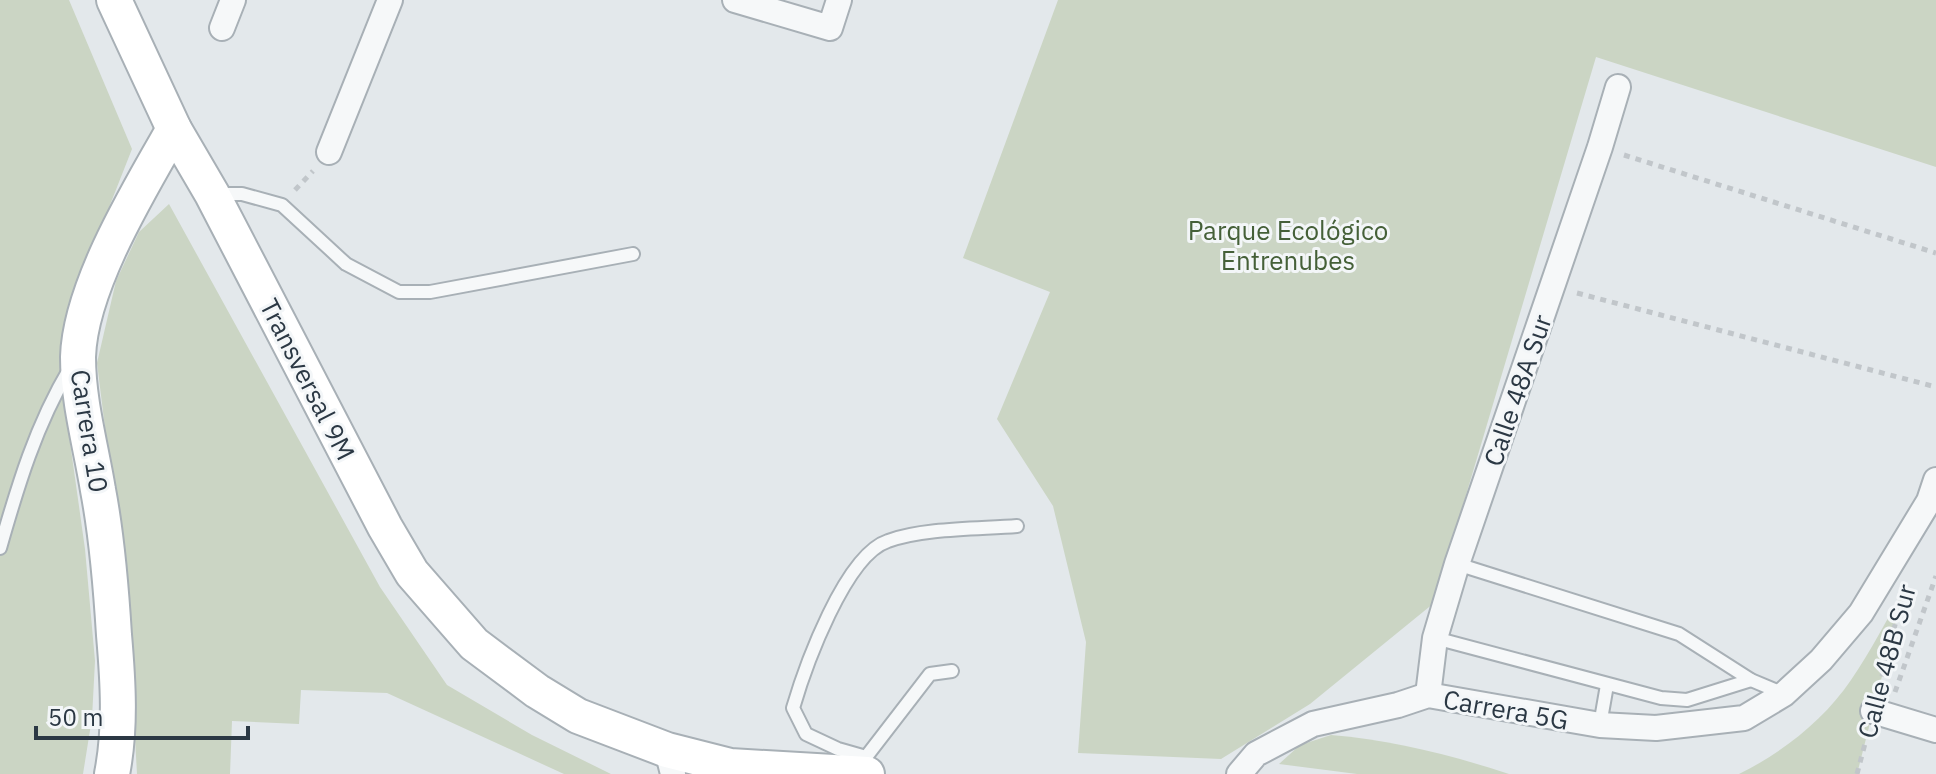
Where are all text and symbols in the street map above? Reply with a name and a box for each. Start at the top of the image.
park label: Parque Ecológico Entrenubes [1188,213,1388,277]
street label: Transversal 9M [253,292,363,466]
street label: Calle 48A Sur [1475,309,1559,470]
street label: Carrera 10 [64,367,116,495]
street label: Calle 48B Sur [1849,580,1923,742]
street label: Carrera 5G [1441,681,1571,737]
scale bar [36,690,248,740]
text: 50 m [48,701,103,733]

